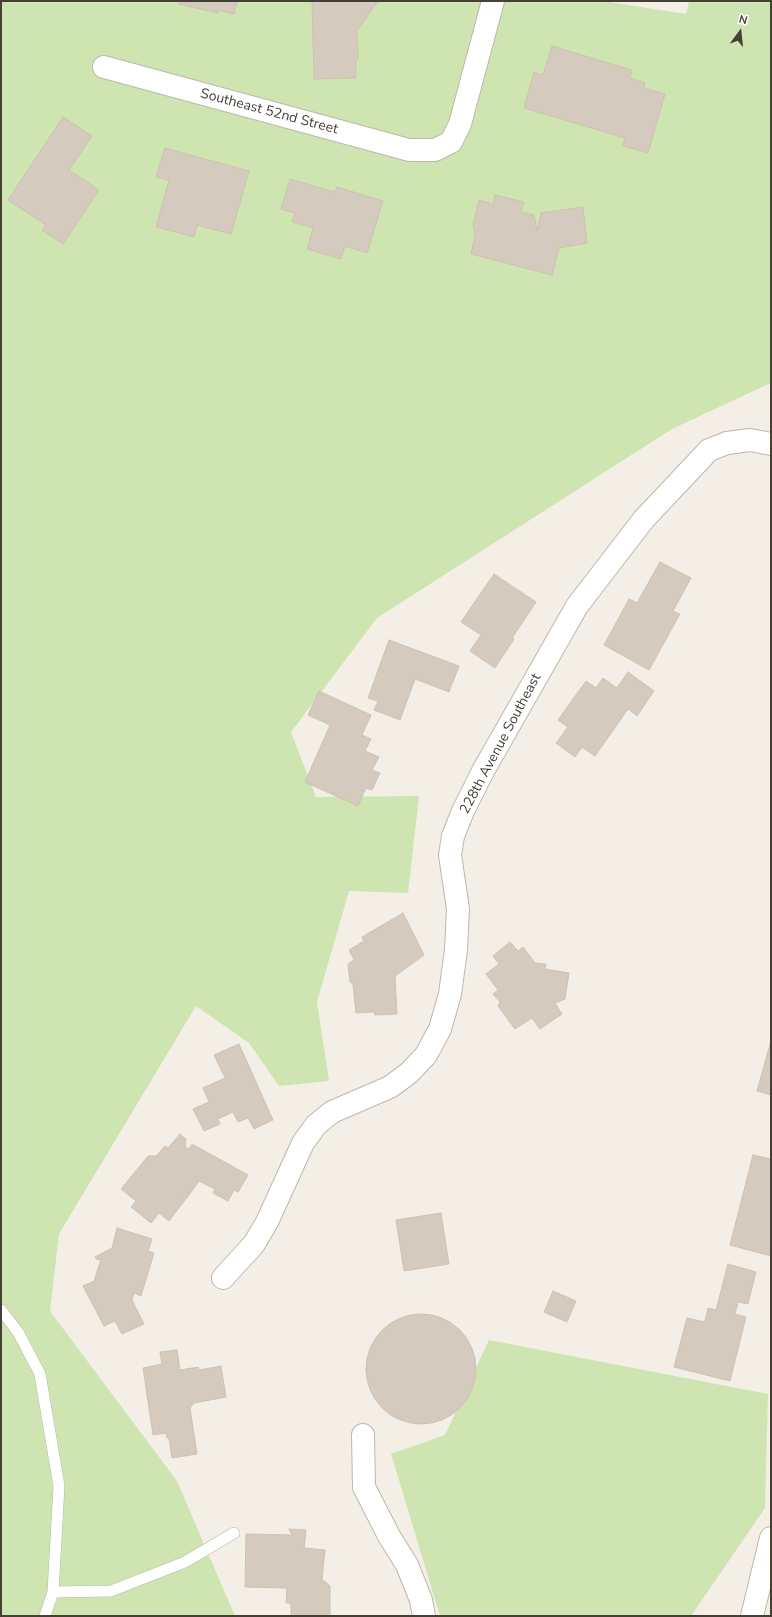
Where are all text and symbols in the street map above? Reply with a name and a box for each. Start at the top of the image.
north arrow [720,12,760,52]
text: N [737,12,749,28]
street label: Southeast 52nd Street [198,86,340,138]
street label: 228th Avenue Southeast [457,671,545,817]

